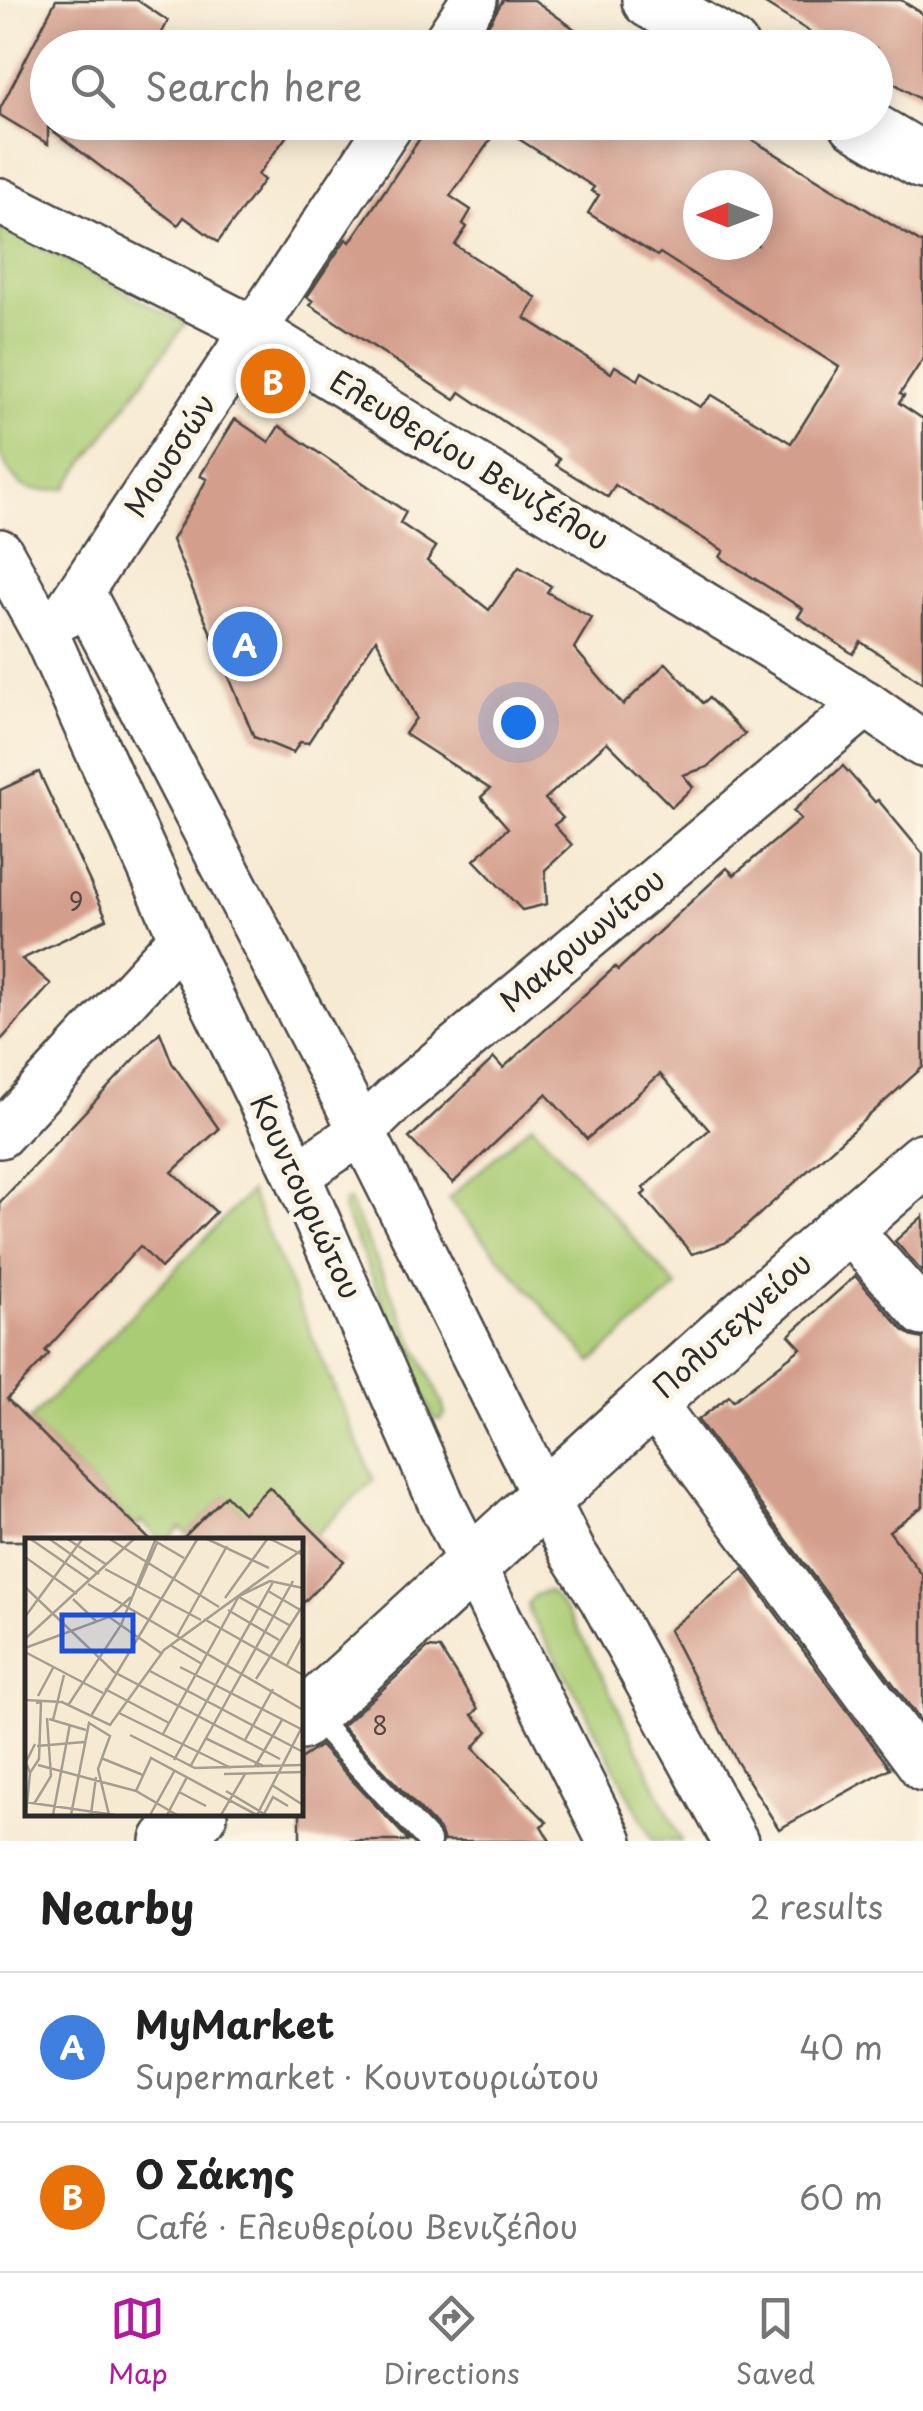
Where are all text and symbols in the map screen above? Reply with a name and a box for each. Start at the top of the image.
search box [30,30,893,140]
text: Search here [145,57,362,114]
icon: search [65,58,120,113]
north arrow [683,170,773,260]
pin: B [240,344,306,418]
street label: Ελευθερίου Βενιζέλου [322,357,619,560]
street label: Μουσσών [112,384,226,525]
pin: A [212,606,278,682]
your location [493,697,544,748]
street label: Μακρυωνίτου [489,856,674,1022]
house number: 9 [69,882,83,920]
street label: Κουντουριώτου [240,1086,374,1306]
street label: Πολυτεχνείου [642,1240,821,1408]
inset map [25,1538,302,1816]
house number: 8 [372,1706,388,1744]
text: Nearby [40,1875,194,1938]
text: 2 results [750,1882,883,1930]
text: MyMarket [135,1995,335,2052]
text: A [60,2023,85,2071]
text: 40 m [799,2023,883,2071]
text: Supermarket · Κουντουριώτου [135,2052,599,2100]
text: Ο Σάκης [135,2145,295,2202]
text: B [62,2173,83,2221]
text: 60 m [799,2173,883,2221]
text: Café · Ελευθερίου Βενιζέλου [135,2202,578,2250]
tab: Map [108,2291,168,2394]
tab: Directions [384,2291,520,2394]
tab: Saved [736,2291,815,2394]

